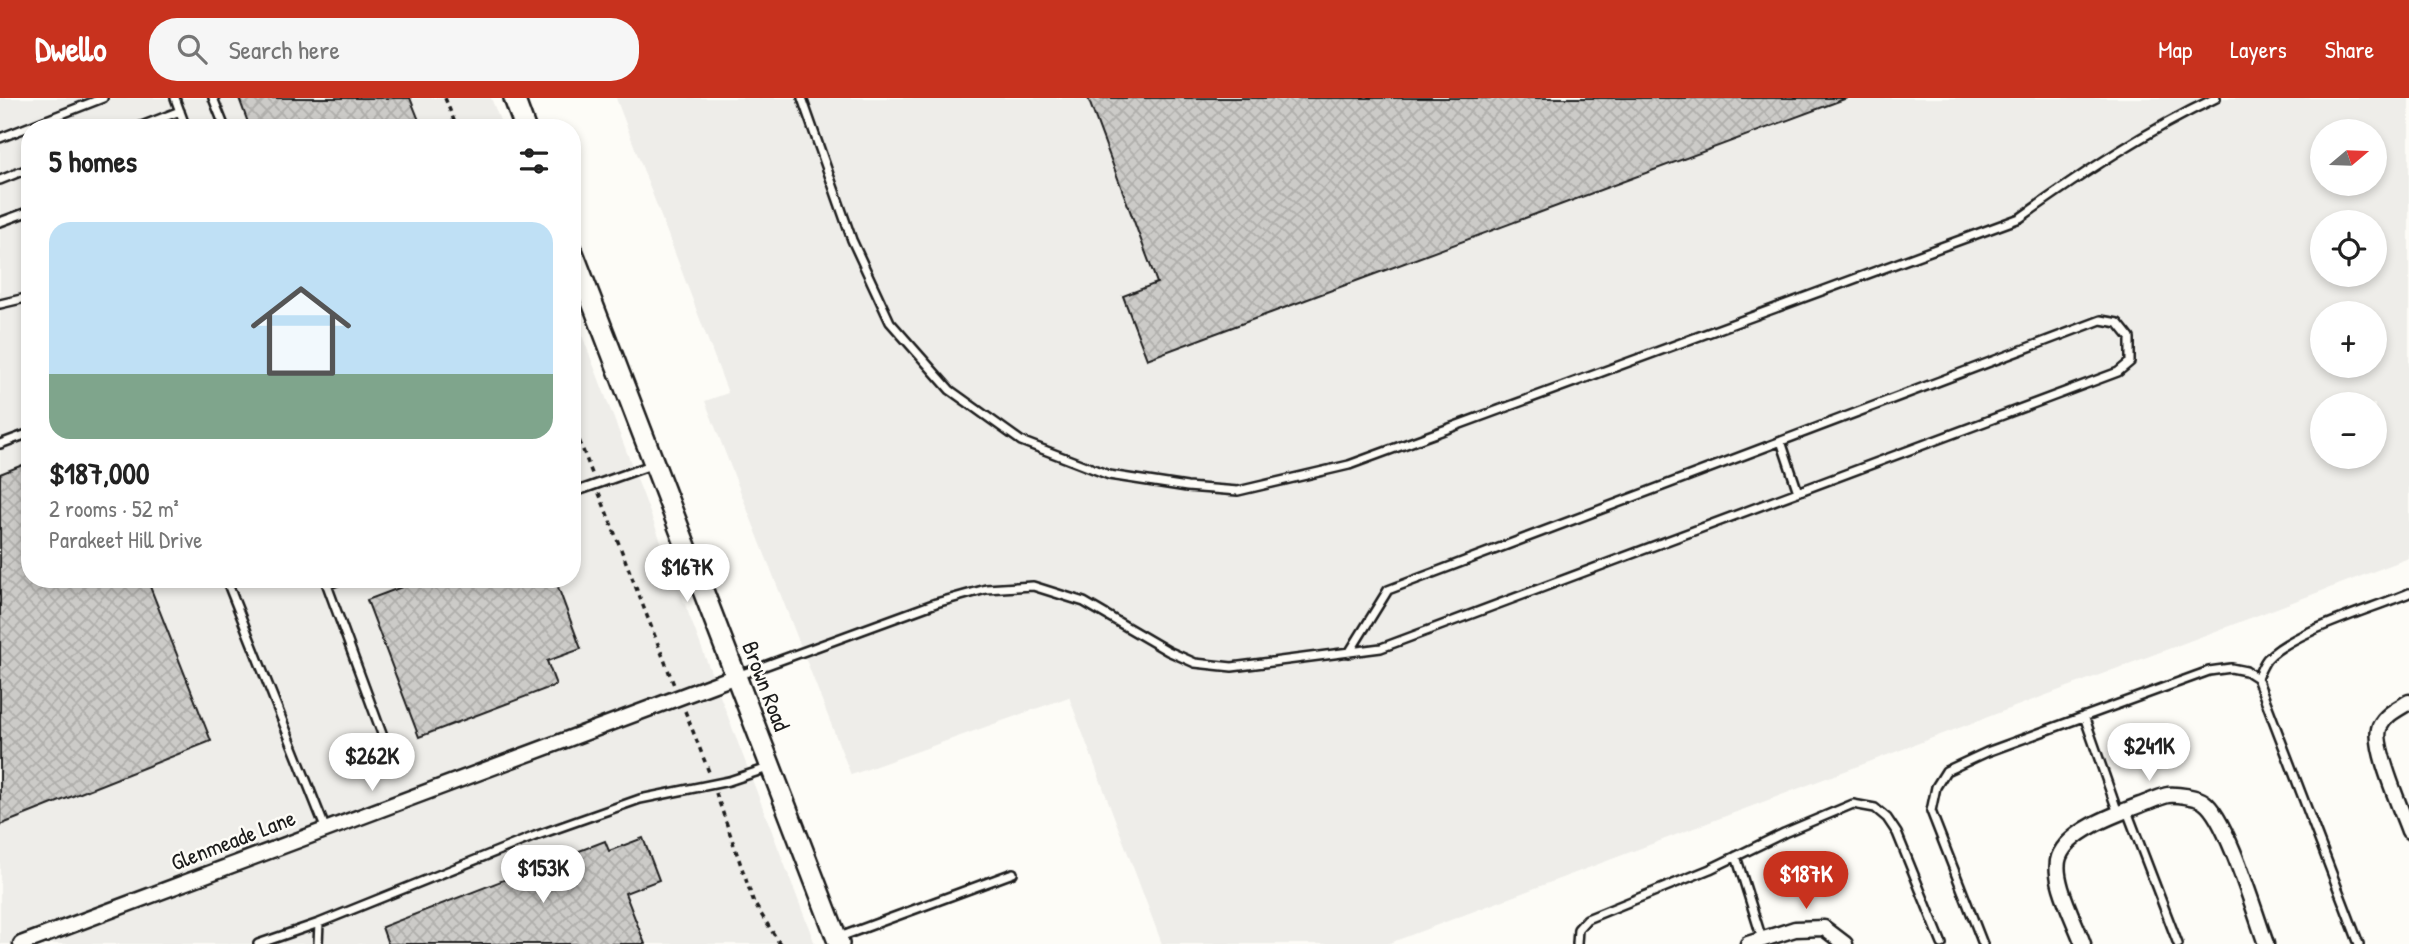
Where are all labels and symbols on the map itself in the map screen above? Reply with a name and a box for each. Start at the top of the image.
north arrow [2310,119,2387,196]
pin: $167K [638,545,736,604]
street label: Brown Road [735,636,798,735]
pin: $241K [2100,724,2198,783]
pin: $262K [323,734,421,793]
street label: Glenmeade Lane [166,802,300,877]
pin: $153K [494,846,592,905]
pin: $187K [1757,852,1855,911]

